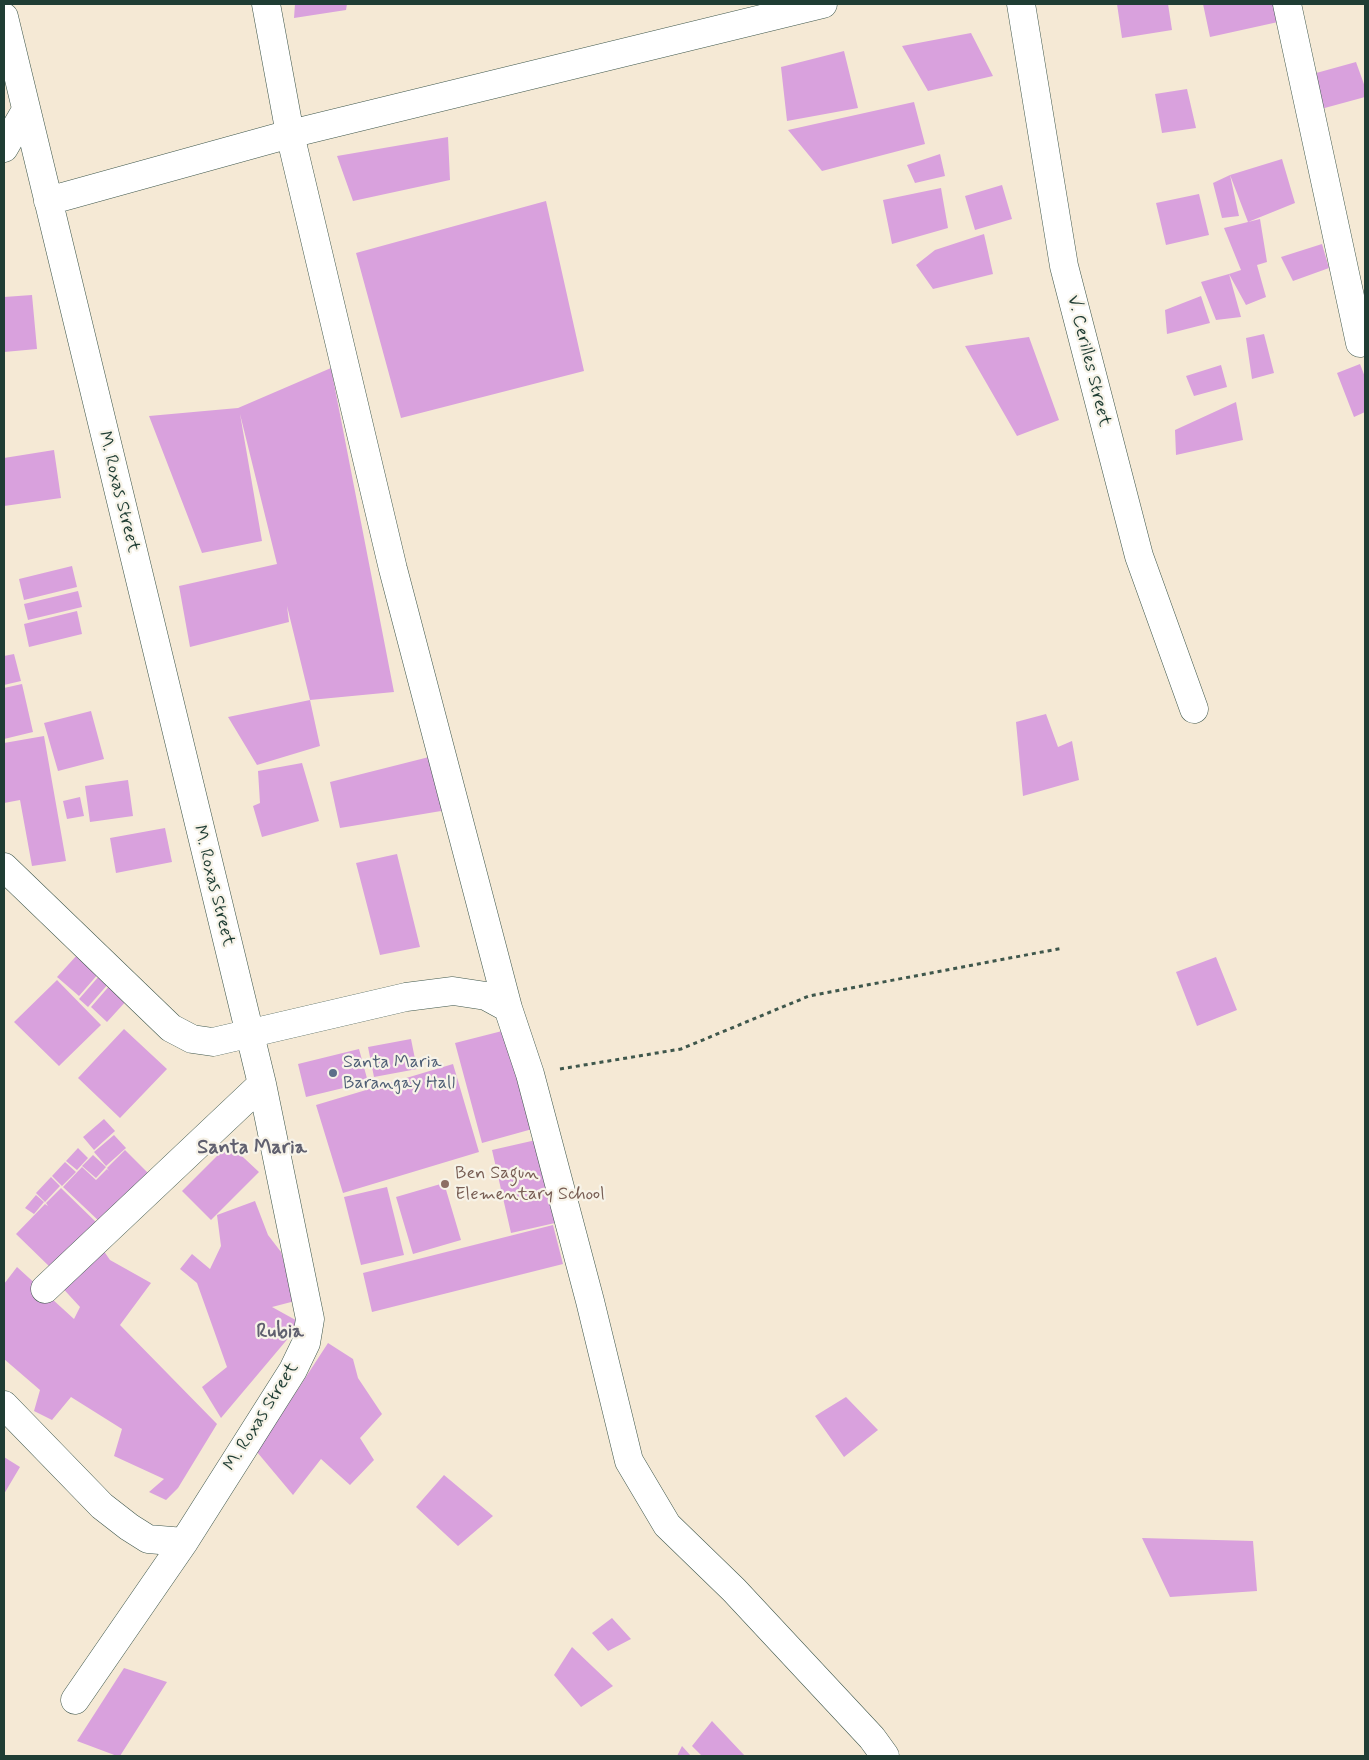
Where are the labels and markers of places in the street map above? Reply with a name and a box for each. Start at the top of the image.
place label: Santa Maria Barangay Hall [343,1052,455,1094]
marker: Santa Maria Barangay Hall [327,1067,339,1079]
place label: Ben Sagun Elementary School [455,1163,605,1206]
marker: Ben Sagun Elementary School [439,1178,451,1190]

